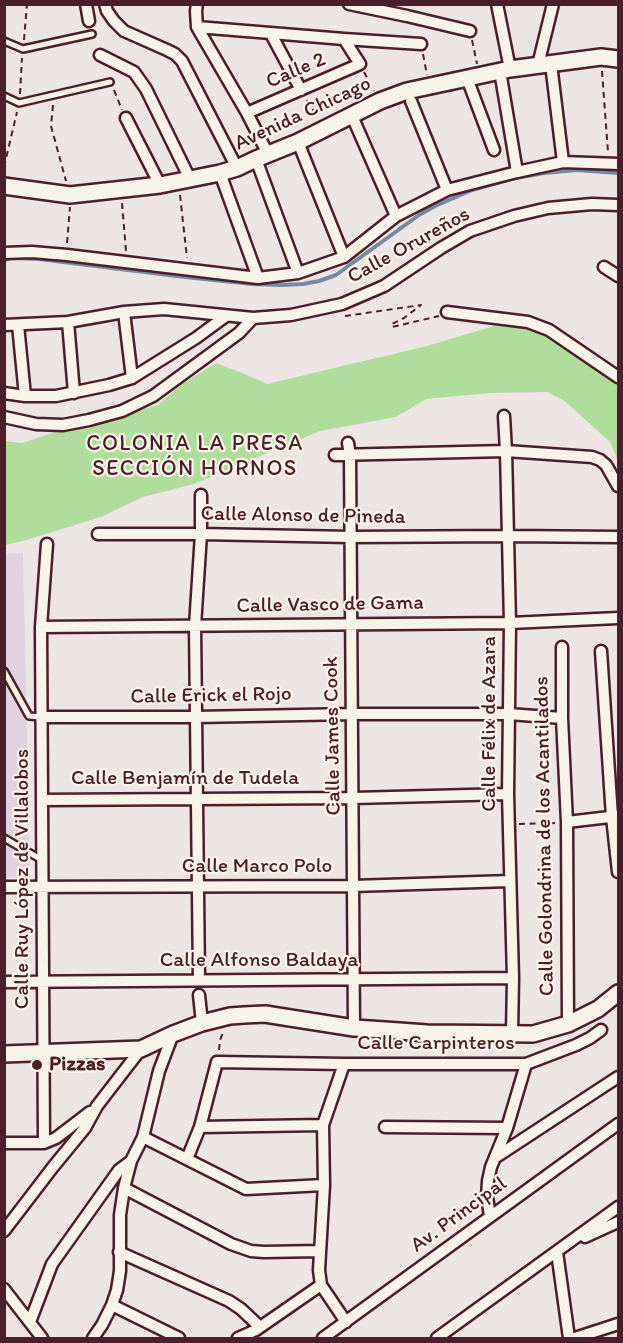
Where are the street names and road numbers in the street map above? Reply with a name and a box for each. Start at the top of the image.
street label: Calle 2 [263,47,329,95]
street label: Avenida Chicago [231,71,375,157]
street label: Calle Orureños [343,202,475,290]
street label: Calle Alonso de Pineda [200,502,406,530]
street label: Calle Vasco de Gama [236,591,424,619]
street label: Calle Félix de Azara [477,636,503,812]
street label: Calle James Cook [319,656,347,816]
street label: Calle Golondrina de los Acantilados [530,676,560,996]
street label: Calle Erick el Rojo [130,682,292,710]
street label: Calle Ruy López de Villalobos [10,749,36,1009]
street label: Calle Benjamín de Tudela [71,766,299,792]
street label: Calle Marco Polo [182,854,332,880]
street label: Calle Alfonso Baldaya [160,948,358,974]
street label: Calle Carpinteros [357,1031,515,1057]
street label: Av. Principal [406,1172,512,1258]

